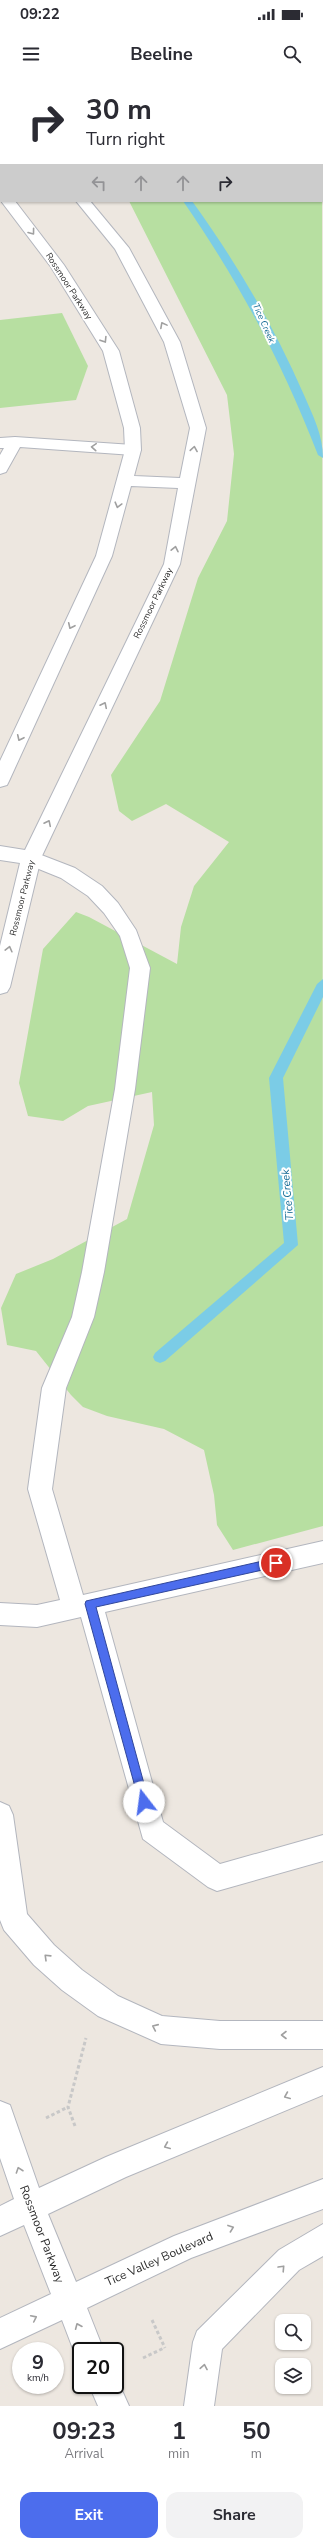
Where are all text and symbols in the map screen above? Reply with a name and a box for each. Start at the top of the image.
text: 09:22 [20,4,60,24]
text: Beeline [130,42,193,66]
icon: menu [20,43,42,65]
icon: search [281,43,303,65]
text: 30 m [86,91,152,129]
icon: right [20,96,72,148]
text: Turn right [86,127,165,151]
icon: left [88,172,110,194]
icon: ahead [130,172,152,194]
icon: ahead [172,172,194,194]
icon: right [214,172,236,194]
one-way arrow [27,228,34,235]
street label: Rossmoor Parkway [43,250,95,322]
water label: Tice Creek [250,301,278,345]
one-way arrow [160,322,168,329]
one-way arrow [99,336,107,343]
one-way arrow [91,443,97,452]
one-way arrow [189,445,198,452]
one-way arrow [114,502,122,509]
one-way arrow [170,546,179,552]
street label: Rossmoor Parkway [131,565,176,640]
one-way arrow [68,622,76,630]
one-way arrow [99,702,107,710]
one-way arrow [17,733,25,741]
one-way arrow [43,819,51,827]
street label: Rossmoor Parkway [7,859,37,937]
one-way arrow [5,946,13,952]
water label: Tice Creek [278,1168,297,1221]
pin [259,1546,293,1580]
icon: arrive [265,1552,287,1574]
position arrow [123,1781,165,1823]
one-way arrow [44,1954,52,1962]
one-way arrow [151,2024,159,2032]
one-way arrow [281,2031,287,2039]
one-way arrow [284,2091,291,2099]
one-way arrow [163,2141,171,2149]
one-way arrow [15,2166,23,2173]
street label: Rossmoor Parkway [16,2183,68,2286]
one-way arrow [228,2225,235,2233]
street label: Tice Valley Boulevard [103,2228,215,2290]
one-way arrow [277,2265,284,2273]
map controls [275,2314,311,2394]
button: search [275,2314,311,2350]
one-way arrow [30,2315,37,2322]
one-way arrow [75,2323,83,2330]
speed limit sign: 20 [72,2342,124,2394]
text: 9 [32,2349,44,2376]
button: layers [275,2358,311,2394]
one-way arrow [199,2364,207,2370]
text: km/h [27,2371,49,2385]
text: 09:23 [52,2415,116,2447]
text: 1 [172,2415,186,2447]
text: 50 [242,2415,271,2447]
text: Arrival [64,2445,104,2463]
text: min [168,2445,190,2463]
text: m [251,2445,262,2463]
button: Exit [20,2492,158,2538]
button: Share [166,2492,303,2538]

